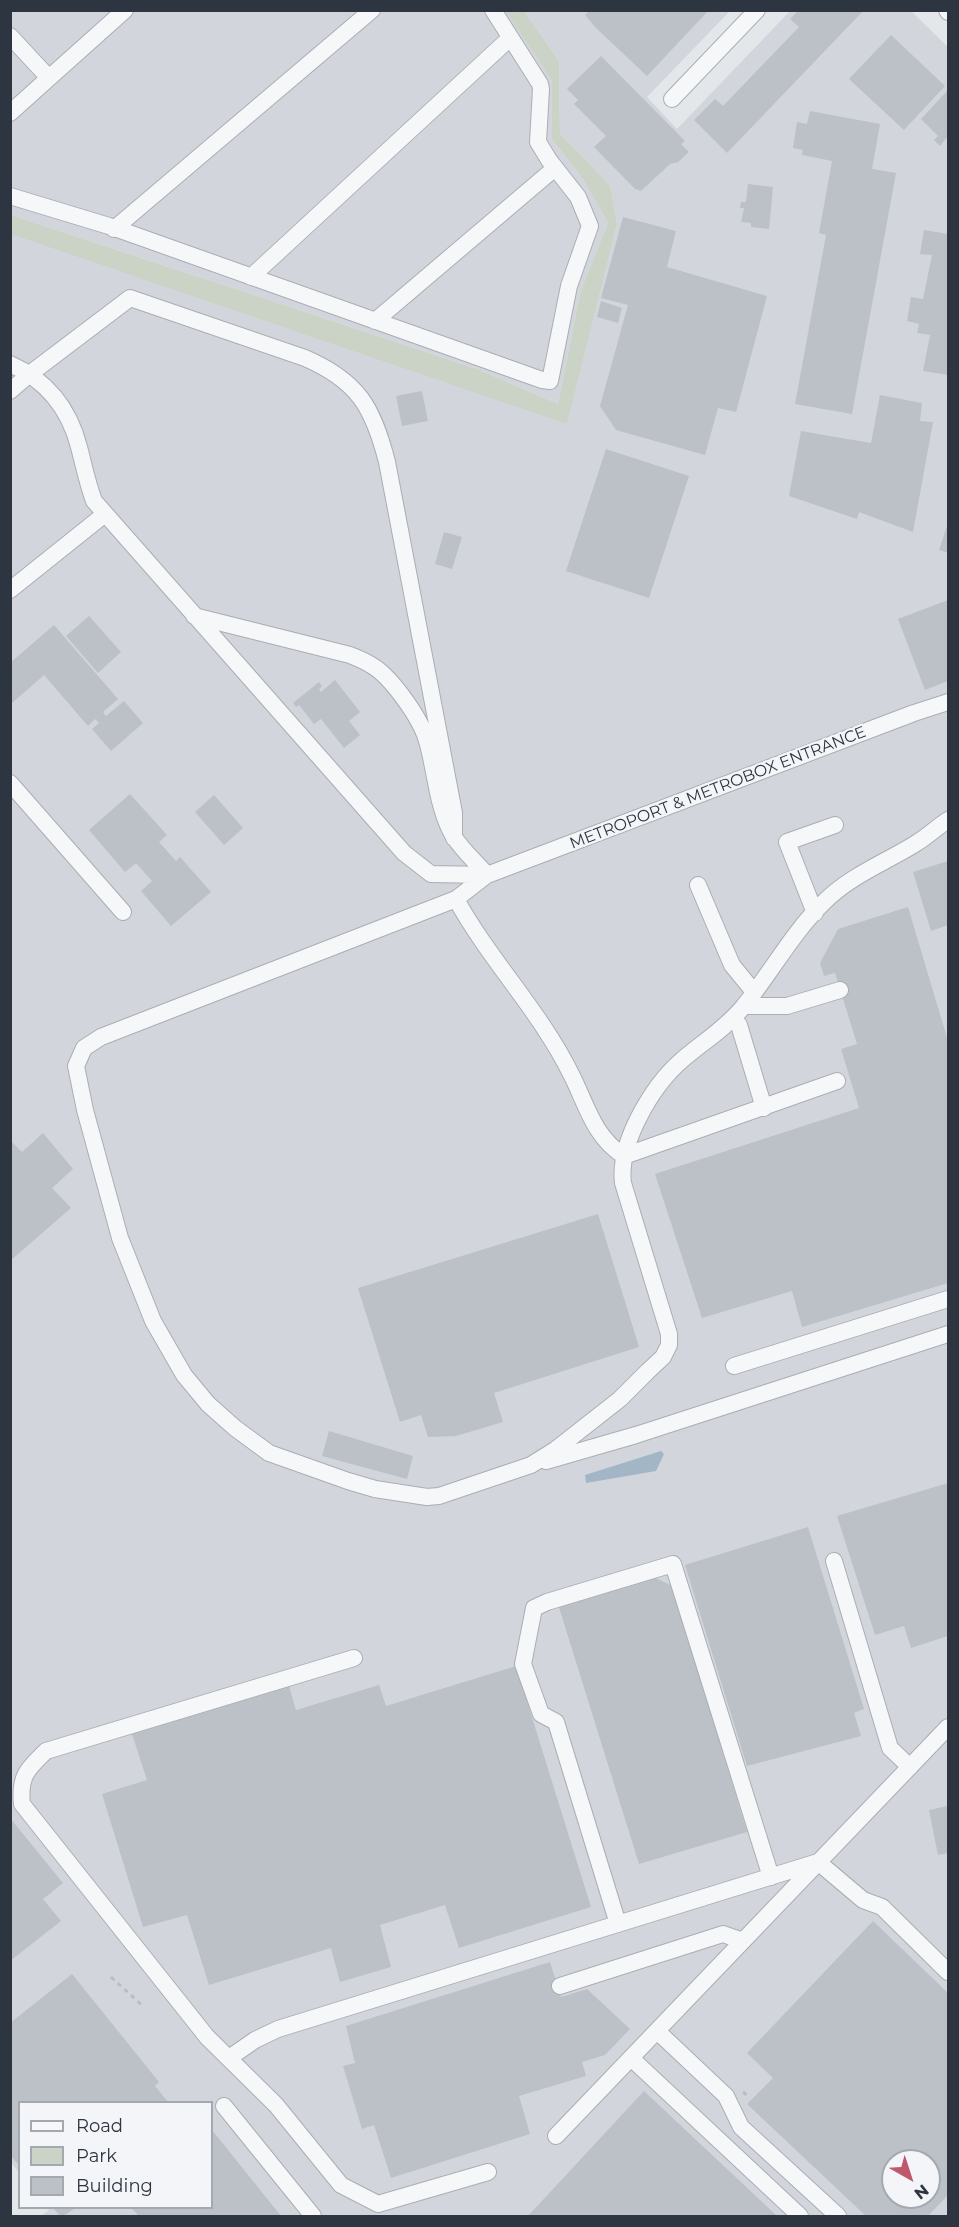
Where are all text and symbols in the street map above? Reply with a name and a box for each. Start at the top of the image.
street label: METROPORT & METROBOX ENTRANCE [567,722,869,854]
legend [18,2101,213,2209]
text: Road [76,2115,123,2137]
text: Park [76,2145,117,2167]
north arrow [881,2149,941,2209]
text: Building [76,2175,153,2197]
text: N [910,2180,932,2203]

